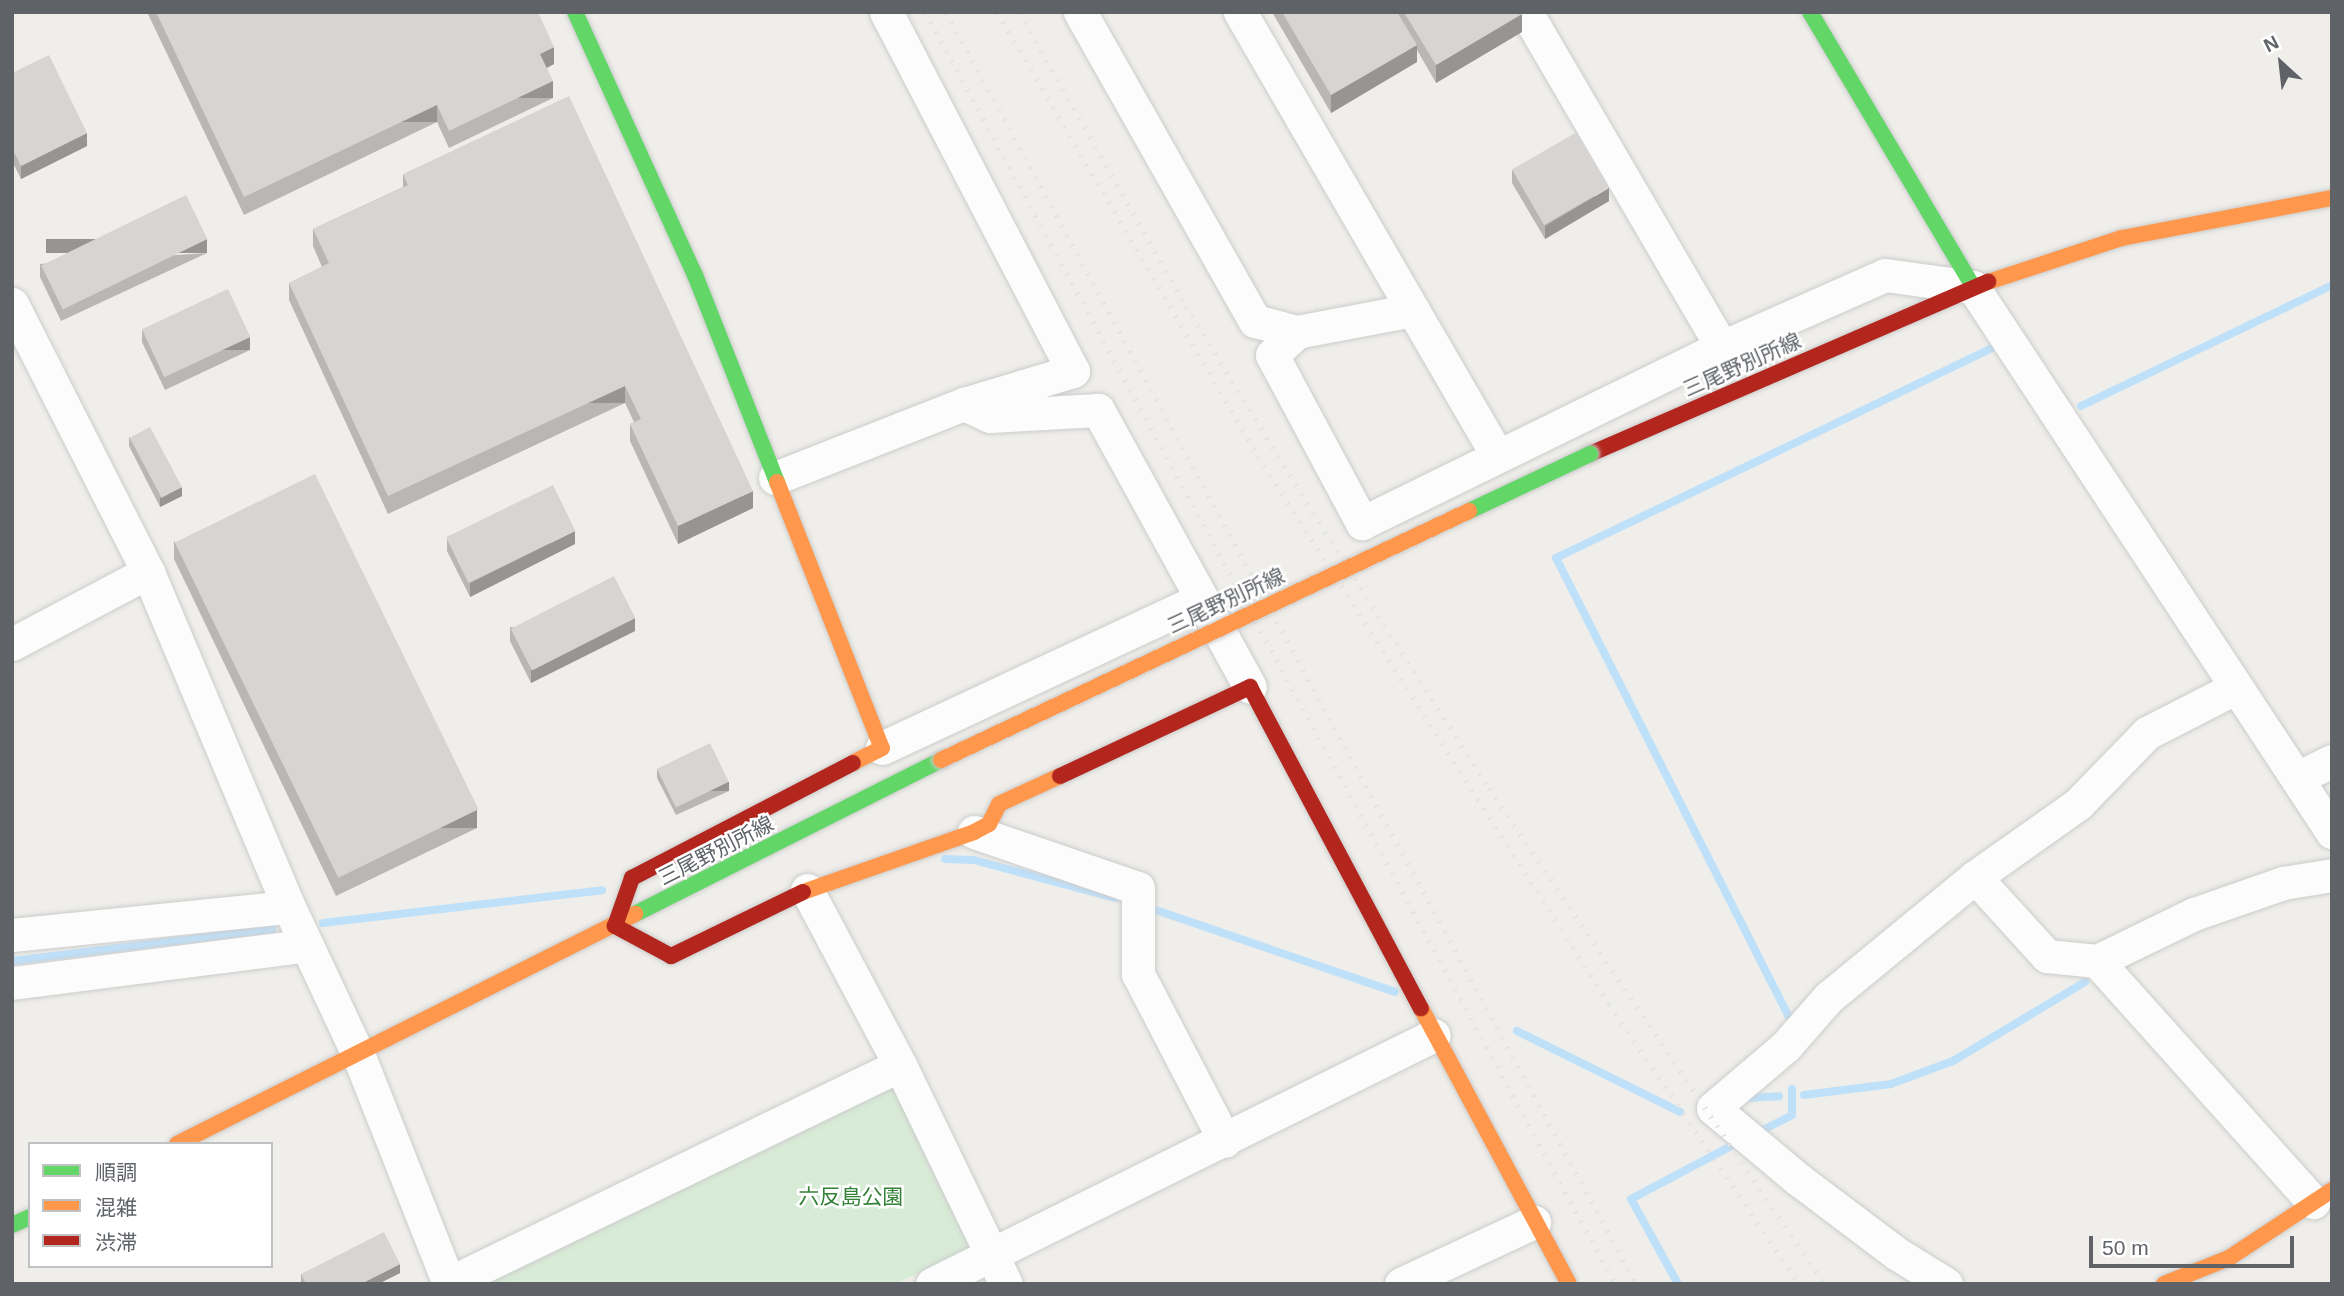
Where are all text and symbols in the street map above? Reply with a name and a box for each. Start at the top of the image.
north arrow [2246,28,2316,98]
text: N [2260,31,2282,56]
street label: 三尾野別所線 [1679,328,1805,402]
street label: 三尾野別所線 [1164,563,1288,639]
street label: 三尾野別所線 [654,811,778,891]
legend [28,1142,273,1268]
text: 順調 [95,1161,137,1184]
park label: 六反島公園 [799,1184,903,1210]
text: 混雑 [95,1196,137,1219]
scale bar [2092,1222,2297,1266]
text: 渋滞 [95,1231,137,1254]
text: 50 m [2102,1236,2149,1259]

